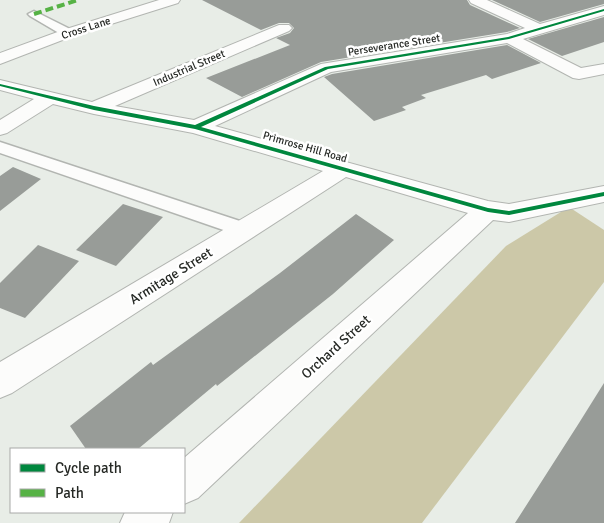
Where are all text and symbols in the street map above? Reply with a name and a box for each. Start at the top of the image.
street label: Cross Lane [60,14,112,42]
street label: Perseverance Street [347,31,441,59]
street label: Industrial Street [151,47,227,89]
street label: Primrose Hill Road [261,129,349,165]
street label: Armitage Street [126,244,216,308]
street label: Orchard Street [298,311,374,383]
legend [10,448,185,513]
text: Cycle path [55,459,122,477]
text: Path [55,484,84,502]

